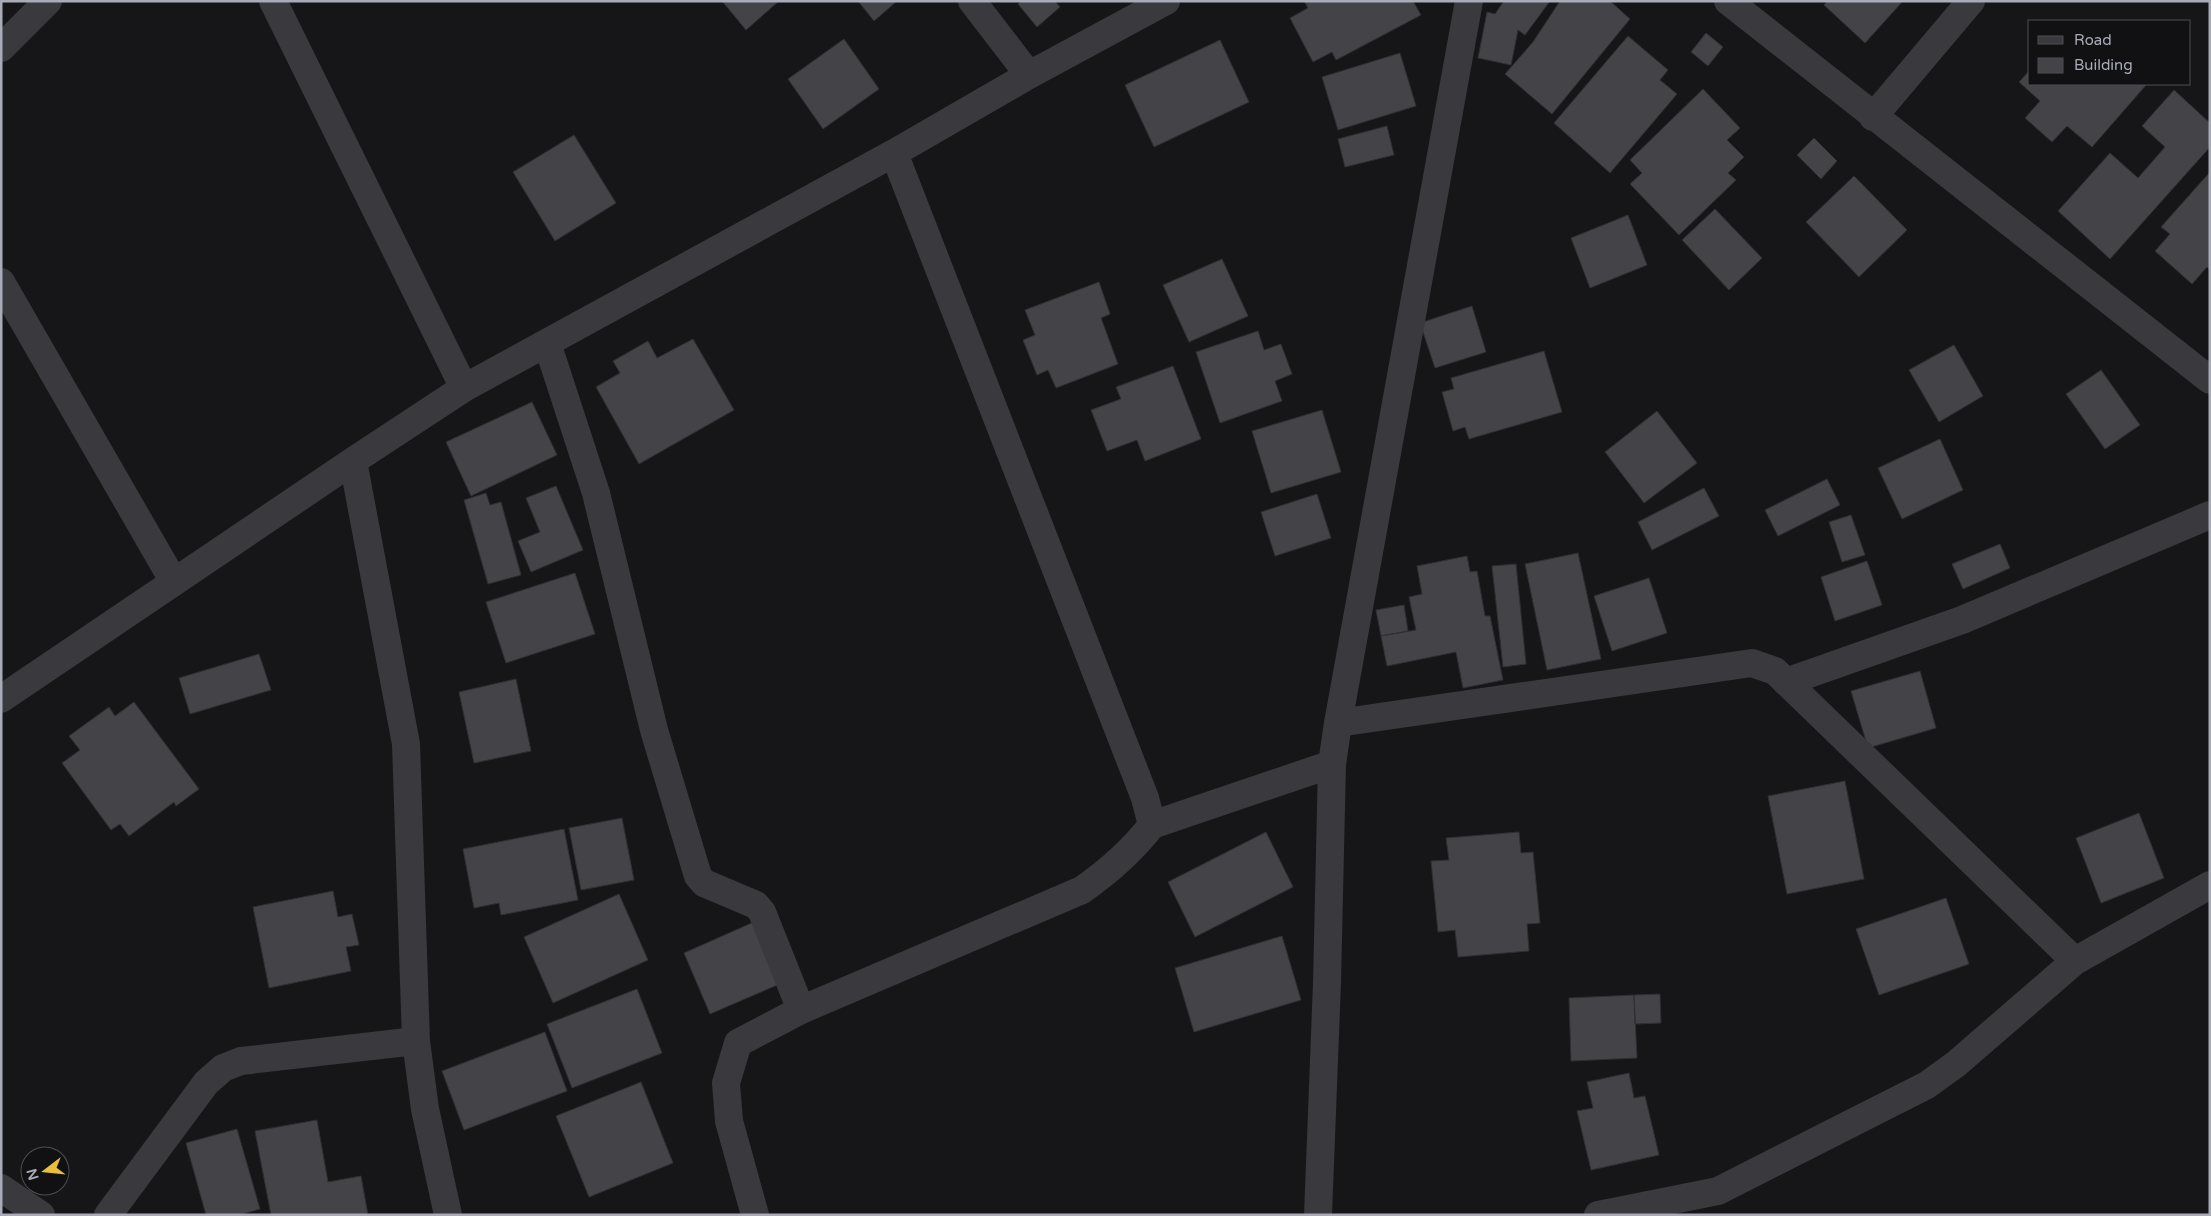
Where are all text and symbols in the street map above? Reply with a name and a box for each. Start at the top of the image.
legend [2028,20,2191,85]
text: Road [2074,31,2112,49]
text: Building [2074,56,2133,74]
north arrow [20,1146,70,1196]
text: N [23,1167,43,1182]

